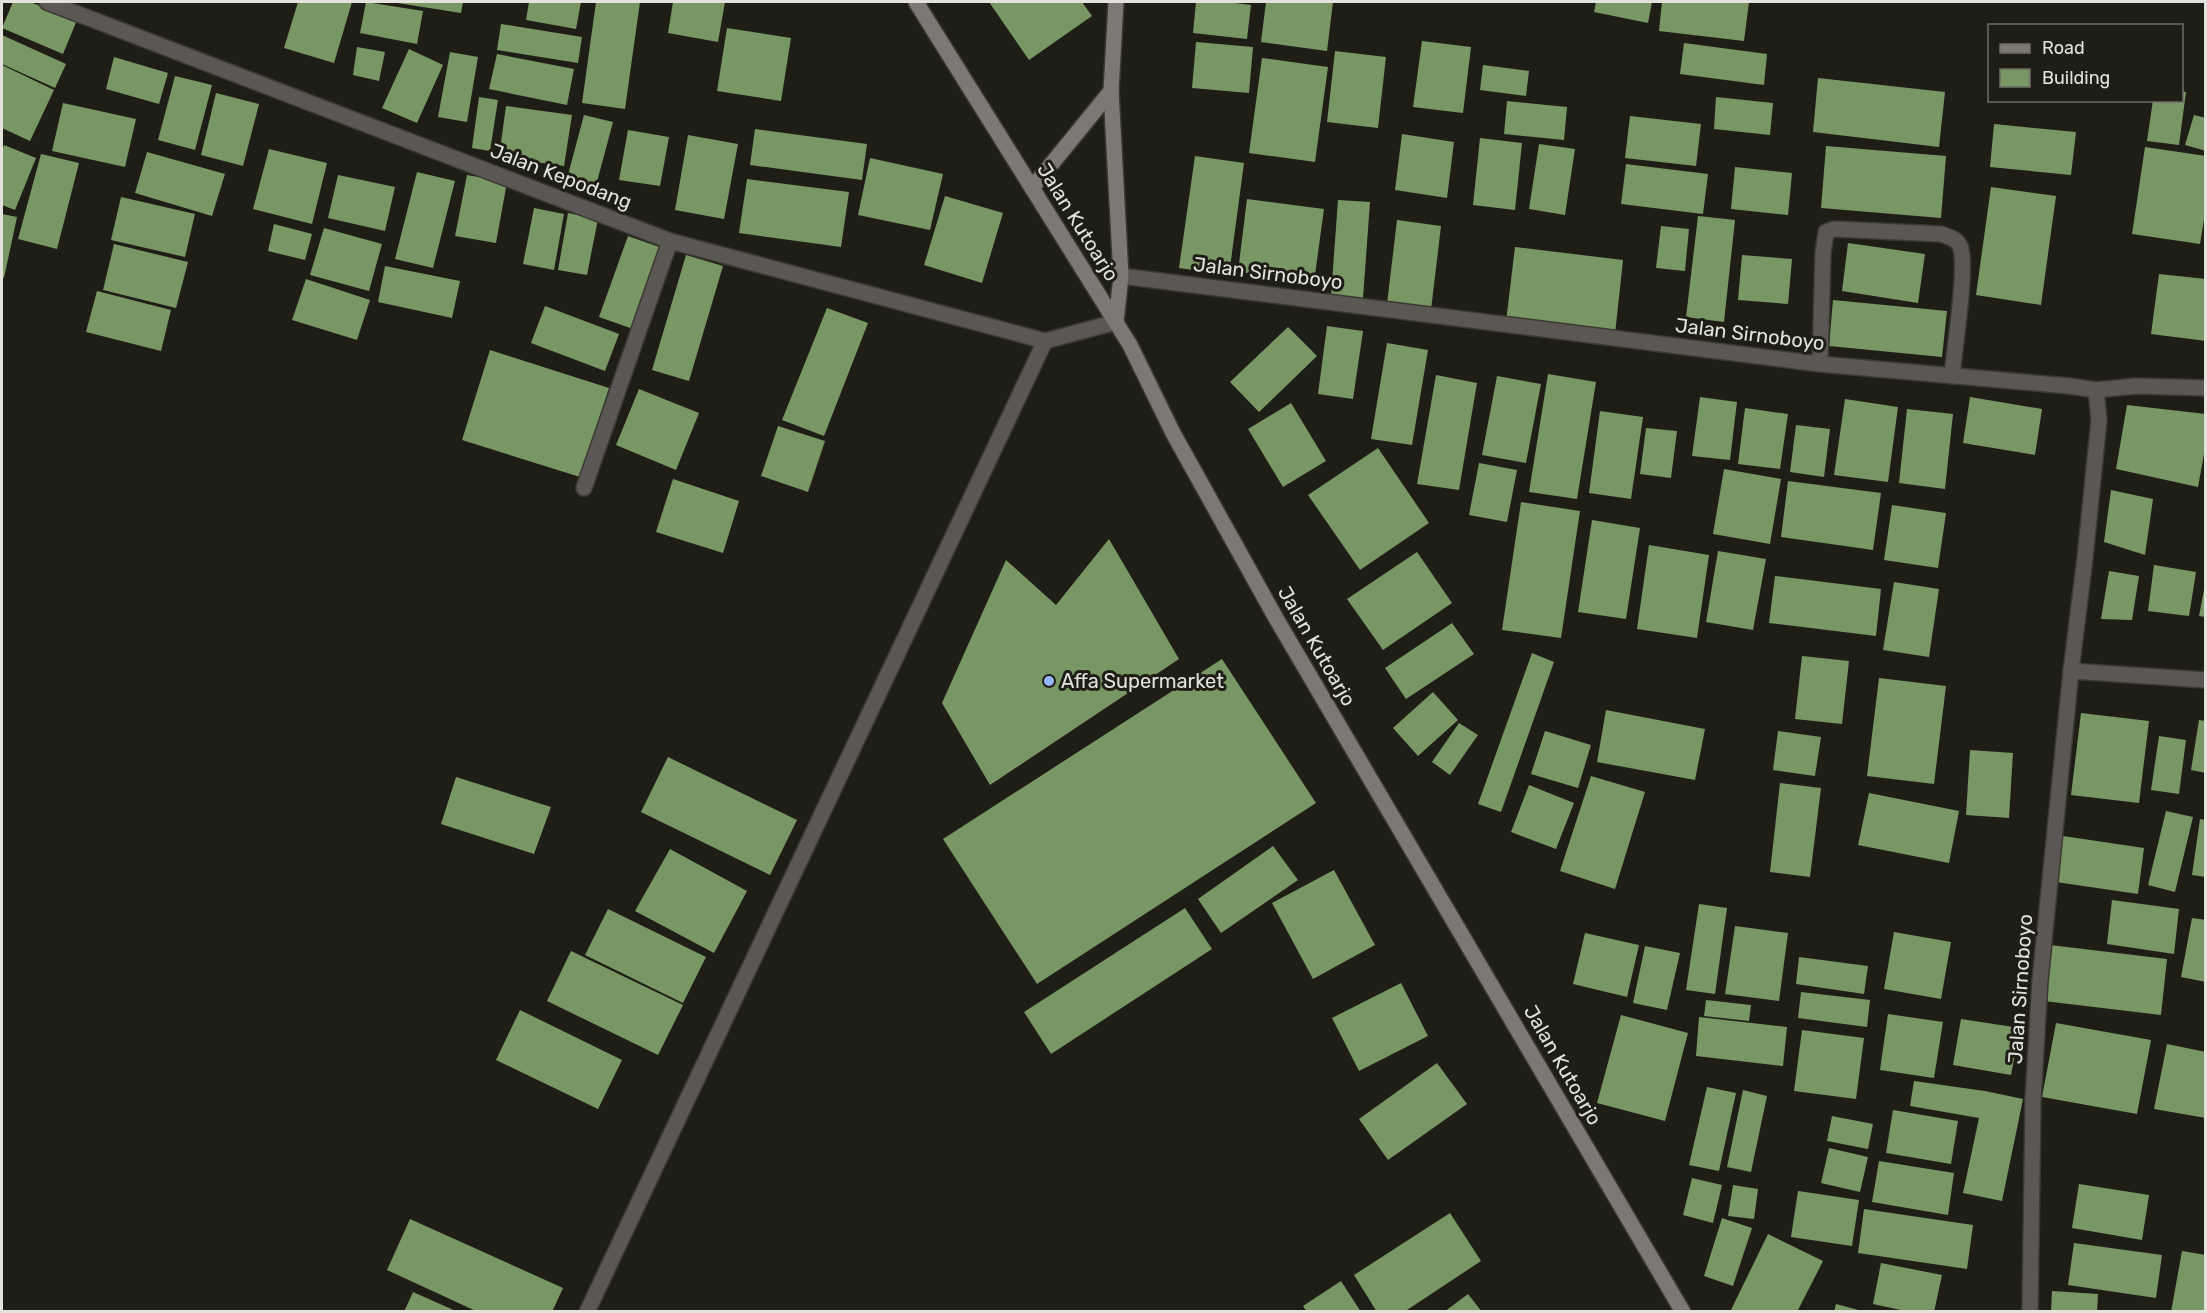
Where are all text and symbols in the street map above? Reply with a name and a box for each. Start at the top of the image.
legend [1988,24,2183,102]
text: Road [2042,37,2085,59]
text: Building [2042,67,2110,89]
street label: Jalan Kepodang [487,138,635,214]
street label: Jalan Kutoarjo [1032,159,1124,285]
street label: Jalan Sirnoboyo [1192,252,1344,294]
street label: Jalan Sirnoboyo [1674,313,1826,355]
street label: Jalan Kutoarjo [1273,582,1361,710]
place label: Affa Supermarket [1061,669,1224,693]
marker: Affa Supermarket [1042,674,1056,688]
street label: Jalan Sirnoboyo [2003,913,2037,1065]
street label: Jalan Kutoarjo [1519,1001,1607,1129]

